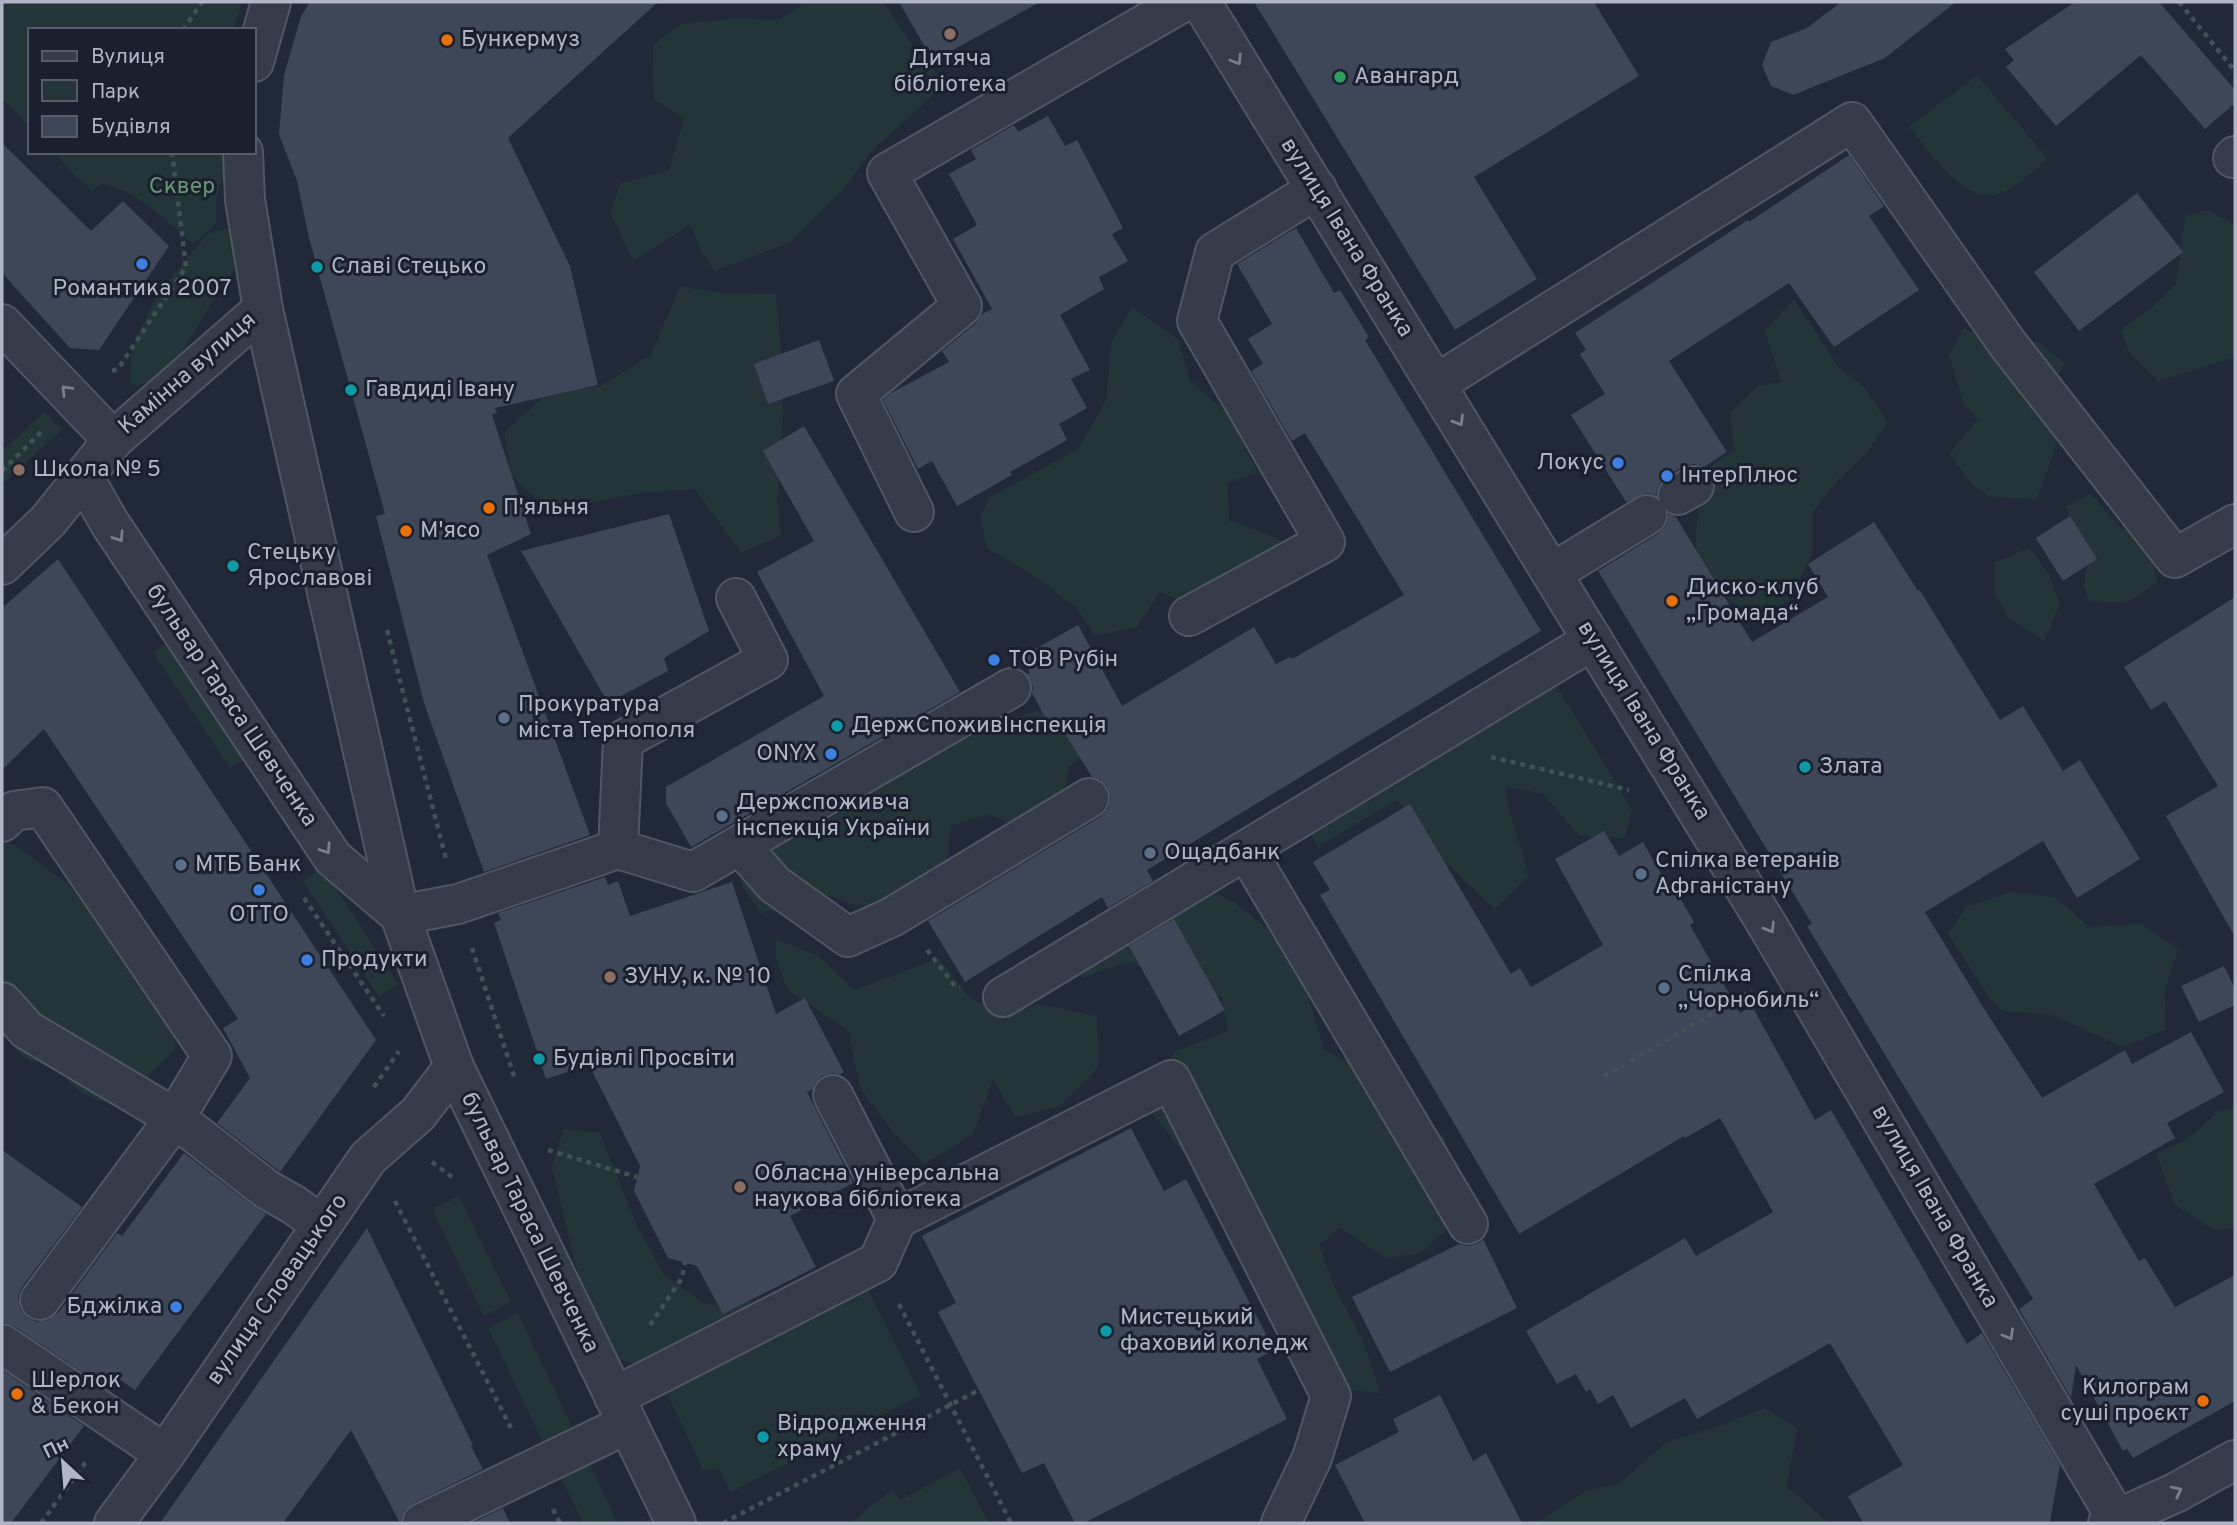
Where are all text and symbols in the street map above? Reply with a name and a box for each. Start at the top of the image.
place label: Бункермуз [461,26,580,55]
marker: Дитяча бібліотека [942,26,958,42]
legend [28,28,256,154]
marker: Бункермуз [439,32,455,48]
text: Вулиця [91,44,165,71]
place label: Дитяча бібліотека [894,45,1006,100]
one-way arrow [1229,52,1242,65]
place label: Авангард [1354,63,1459,92]
marker: Авангард [1332,69,1348,85]
text: Парк [91,79,140,106]
text: Будівля [91,114,171,141]
street label: вулиця Івана Франка [1273,133,1419,343]
park label: Сквер [149,173,215,202]
place label: Славі Стецько [331,253,486,282]
marker: Романтика 2007 [134,256,150,272]
marker: Славі Стецько [309,259,325,275]
place label: Романтика 2007 [53,275,231,304]
street label: Камінна вулиця [113,306,263,442]
place label: Гавдиді Івану [365,376,515,405]
marker: Гавдиді Івану [343,382,359,398]
one-way arrow [62,385,75,398]
one-way arrow [1450,413,1463,426]
place label: Локус [1536,449,1604,478]
marker: Локус [1610,455,1626,471]
place label: Школа № 5 [33,456,161,485]
marker: Школа № 5 [11,462,27,478]
place label: ІнтерПлюс [1681,462,1798,491]
marker: ІнтерПлюс [1659,468,1675,484]
place label: П'яльня [503,494,589,523]
marker: П'яльня [481,500,497,516]
place label: М'ясо [420,517,480,546]
marker: М'ясо [398,523,414,539]
one-way arrow [111,529,123,542]
place label: Стецьку Ярославові [247,539,372,594]
marker: Стецьку Ярославові [225,558,241,574]
place label: Диско-клуб „Громада“ [1686,574,1819,629]
street label: бульвар Тараса Шевченка [139,579,323,833]
marker: Диско-клуб „Громада“ [1664,593,1680,609]
street label: вулиця Івана Франка [1570,616,1716,826]
place label: ТОВ Рубін [1008,646,1118,675]
marker: ТОВ Рубін [986,652,1002,668]
place label: Прокуратура міста Тернополя [518,691,695,746]
marker: Прокуратура міста Тернополя [496,710,512,726]
place label: ДержСпоживІнспекція [851,712,1107,741]
marker: ДержСпоживІнспекція [829,718,845,734]
place label: ONYX [756,740,817,769]
marker: ONYX [823,746,839,762]
place label: Злата [1819,753,1882,782]
marker: Злата [1797,759,1813,775]
place label: Держспоживча інспекція України [736,789,930,844]
marker: Держспоживча інспекція України [714,808,730,824]
place label: Ощадбанк [1164,839,1280,868]
one-way arrow [318,841,331,854]
marker: Ощадбанк [1142,845,1158,861]
place label: Спілка ветеранів Афганістану [1655,847,1840,902]
place label: МТБ Банк [195,851,302,880]
marker: МТБ Банк [173,857,189,873]
marker: Спілка ветеранів Афганістану [1633,866,1649,882]
marker: ОТТО [251,882,267,898]
place label: ОТТО [229,901,289,930]
one-way arrow [1761,921,1774,934]
place label: Продукти [321,946,427,975]
marker: Продукти [299,952,315,968]
place label: Спілка „Чорнобиль“ [1678,961,1819,1016]
place label: ЗУНУ, к. № 10 [624,963,771,992]
marker: ЗУНУ, к. № 10 [602,969,618,985]
marker: Спілка „Чорнобиль“ [1656,980,1672,996]
place label: Будівлі Просвіти [553,1045,735,1074]
marker: Будівлі Просвіти [531,1051,547,1067]
street label: бульвар Тараса Шевченка [453,1088,605,1358]
street label: вулиця Івана Франка [1864,1100,2004,1314]
place label: Обласна універсальна наукова бібліотека [754,1160,999,1215]
marker: Обласна універсальна наукова бібліотека [732,1179,748,1195]
street label: вулиця Словацького [201,1189,355,1391]
place label: Бджілка [66,1293,162,1322]
marker: Бджілка [168,1299,184,1315]
place label: Мистецький фаховий коледж [1120,1304,1309,1359]
marker: Мистецький фаховий коледж [1098,1323,1114,1339]
one-way arrow [2001,1328,2014,1341]
place label: Шерлок & Бекон [31,1367,121,1422]
place label: Килограм суші проєкт [2061,1374,2189,1429]
marker: Шерлок & Бекон [9,1386,25,1402]
marker: Килограм суші проєкт [2195,1393,2211,1409]
place label: Відродження храму [777,1410,927,1465]
north arrow [28,1427,98,1497]
marker: Відродження храму [755,1429,771,1445]
text: Пн [40,1432,73,1465]
one-way arrow [2170,1486,2182,1499]

